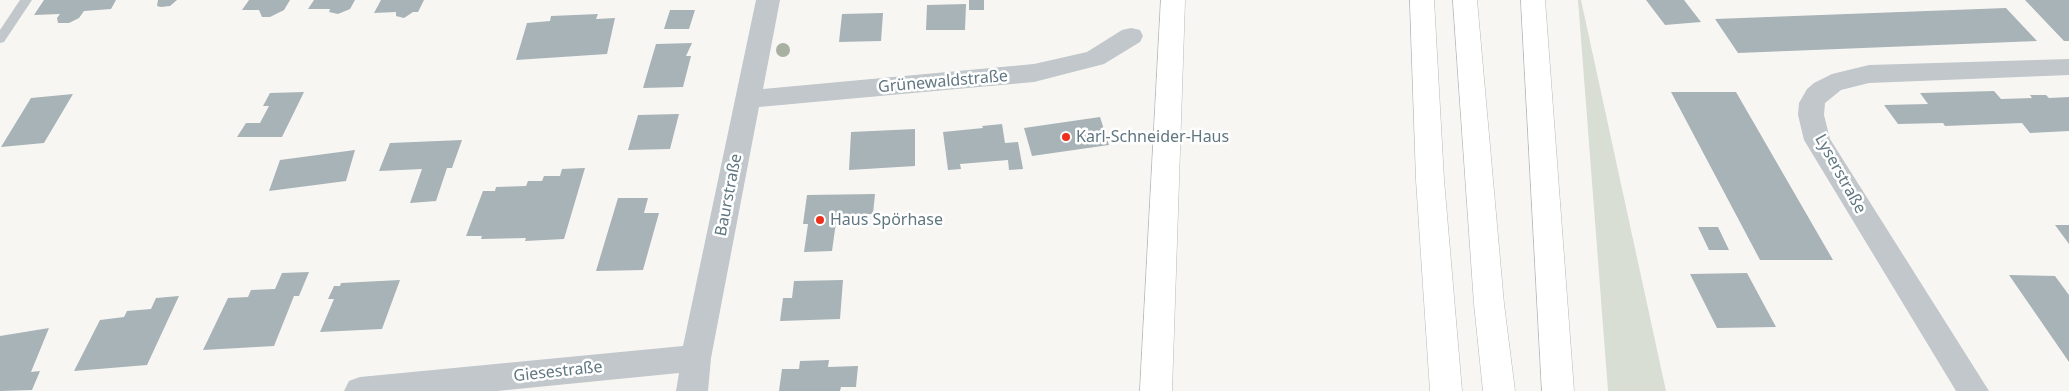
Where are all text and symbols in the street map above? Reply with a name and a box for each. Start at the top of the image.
street label: Grünewaldstraße [877,67,1009,97]
place label: Karl-Schneider-Haus [1076,127,1229,147]
marker: Karl-Schneider-Haus [1060,131,1072,143]
street label: Lyserstraße [1810,131,1870,217]
street label: Baurstraße [712,152,746,238]
place label: Haus Spörhase [830,210,943,230]
marker: Haus Spörhase [814,214,826,226]
street label: Giesestraße [513,358,603,386]

